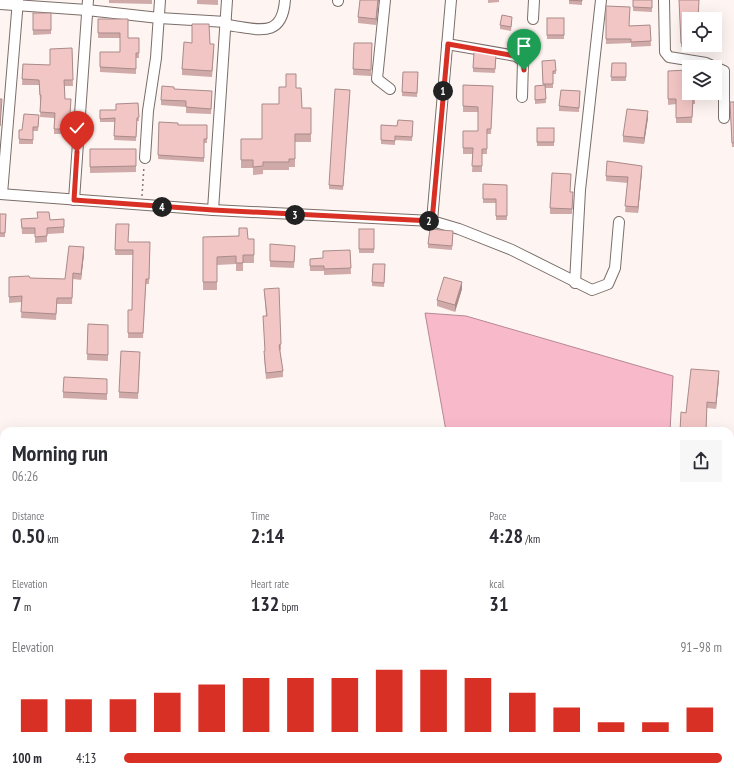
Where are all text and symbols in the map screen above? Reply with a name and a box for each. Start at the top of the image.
map controls [682,12,722,100]
button: locate [682,12,722,52]
pin [507,29,541,70]
icon: arrive [513,35,535,57]
button: layers [682,60,722,100]
pin: 1 [433,81,453,101]
text: 1 [440,84,446,98]
pin [60,111,94,152]
icon: check [66,117,88,139]
pin: 4 [152,197,172,217]
text: 4 [159,200,165,214]
pin: 3 [285,205,305,225]
text: 3 [292,208,298,222]
pin: 2 [419,211,439,231]
text: 2 [426,214,432,228]
text: Morning run [12,439,108,467]
button: share [680,440,722,482]
text: 06:26 [12,468,38,485]
text: Distance [12,509,44,523]
text: Time [251,509,270,523]
text: Pace [489,509,507,523]
text: 0.50 [12,523,45,549]
text: 2:14 [251,523,284,549]
text: 4:28 [489,523,523,549]
text: km [45,532,59,546]
text: /km [523,532,540,546]
text: Elevation [12,577,47,591]
text: Heart rate [251,577,289,591]
text: kcal [489,577,504,591]
text: 7 [12,591,22,617]
text: 132 [251,591,279,617]
text: 31 [489,591,508,617]
text: m [22,600,31,614]
text: bpm [279,600,298,614]
text: Elevation [12,639,54,656]
text: 91–98 m [680,639,722,656]
text: 100 m [12,750,42,767]
text: 4:13 [76,750,96,767]

